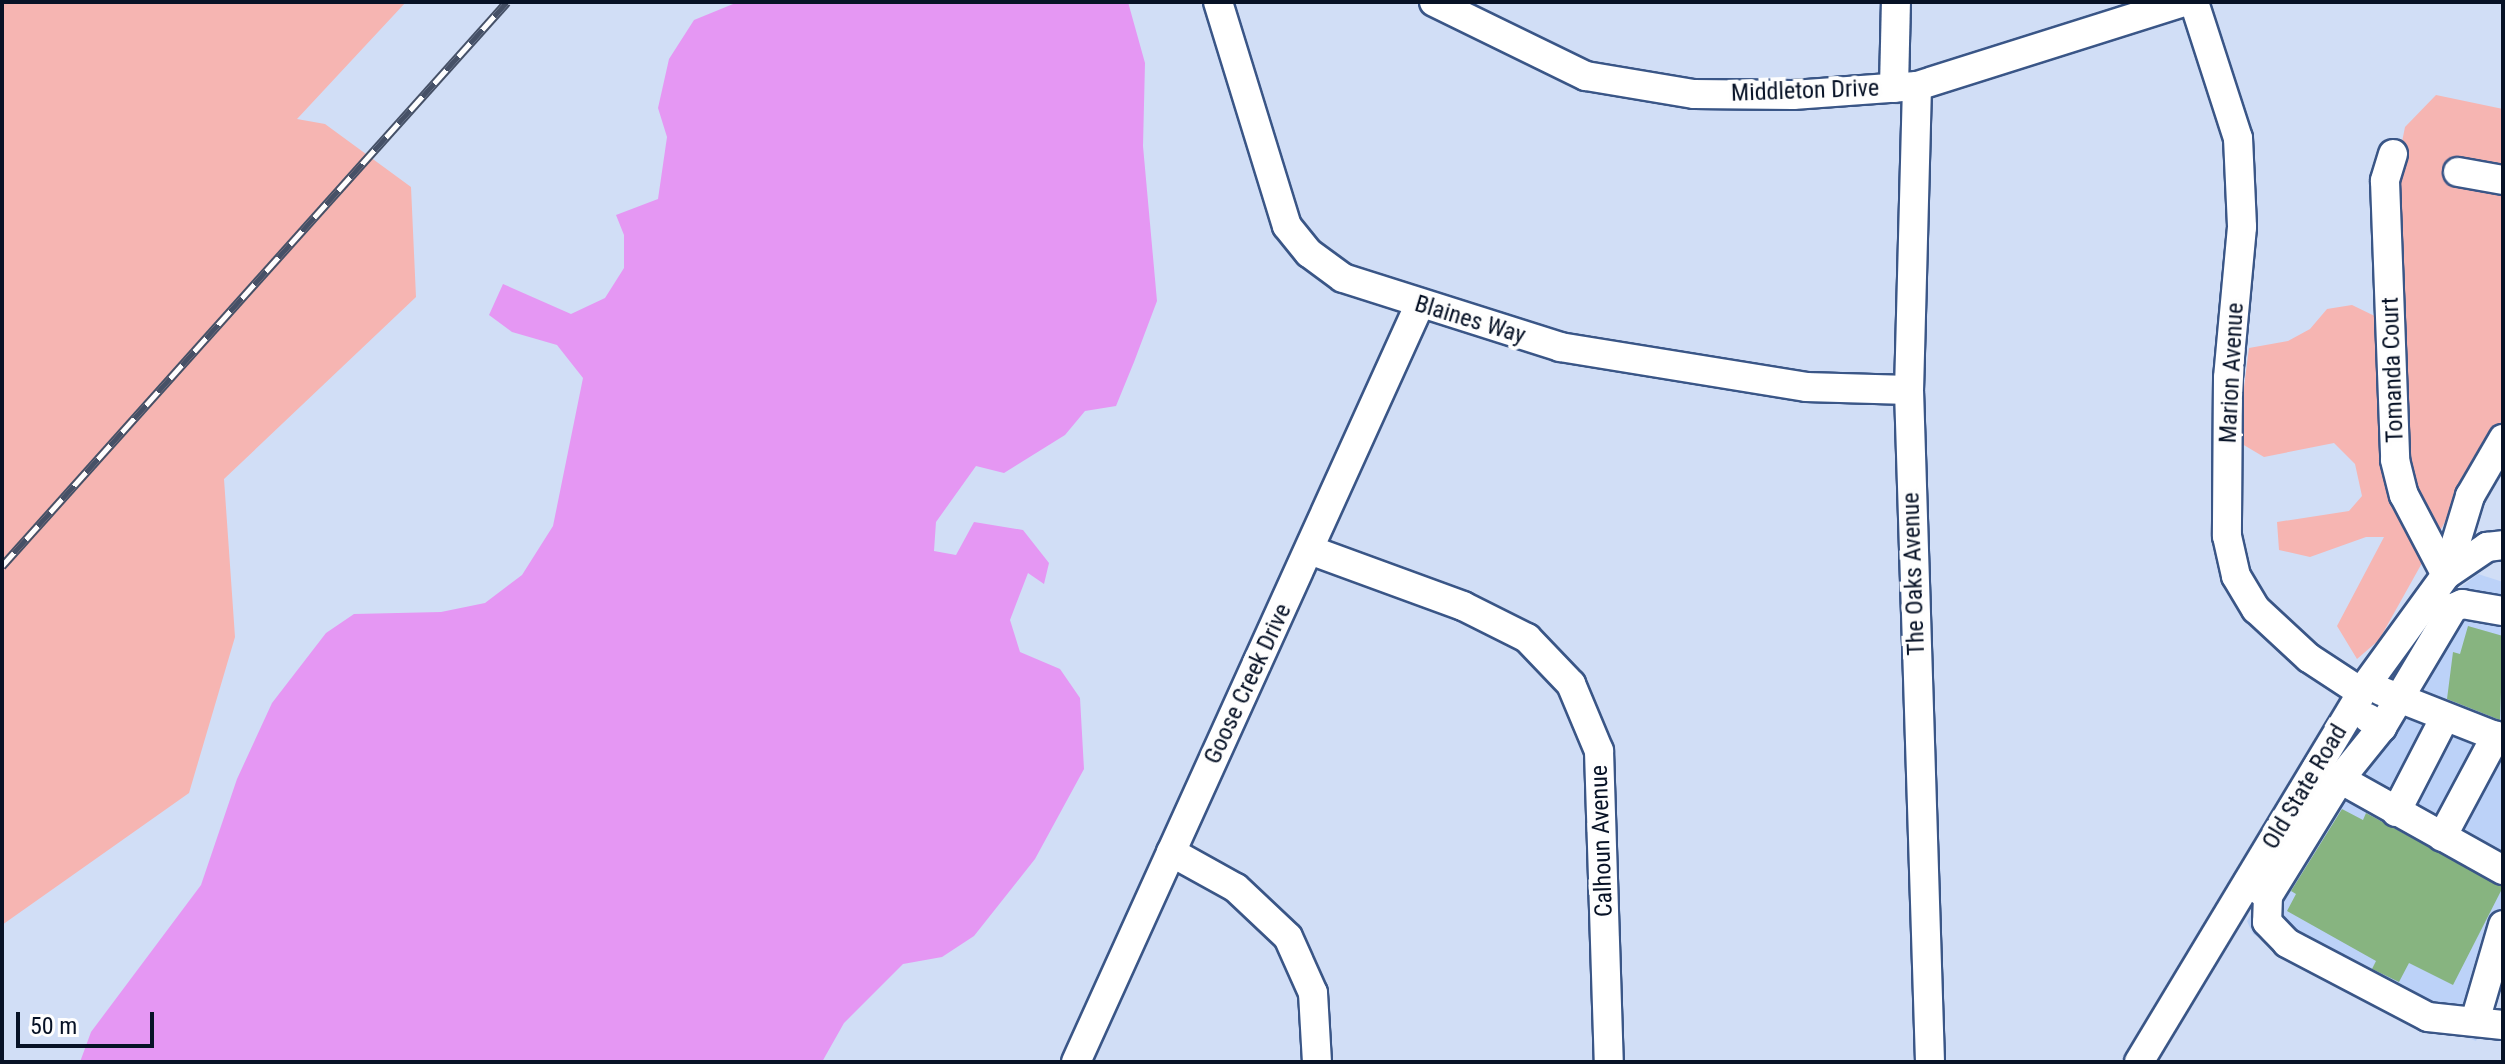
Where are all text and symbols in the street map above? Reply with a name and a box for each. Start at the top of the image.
street label: Middleton Drive [1730,74,1880,108]
street label: Blaines Way [1411,290,1529,350]
street label: Tomanda Court [2376,297,2410,443]
street label: Marion Avenue [2214,302,2250,444]
street label: The Oaks Avenue [1897,492,1931,656]
street label: Goose Creek Drive [1198,599,1298,769]
street label: Old State Road [2256,719,2354,855]
street label: Calhoun Avenue [1585,765,1619,917]
scale bar [20,996,158,1046]
text: 50 m [30,1012,77,1040]

